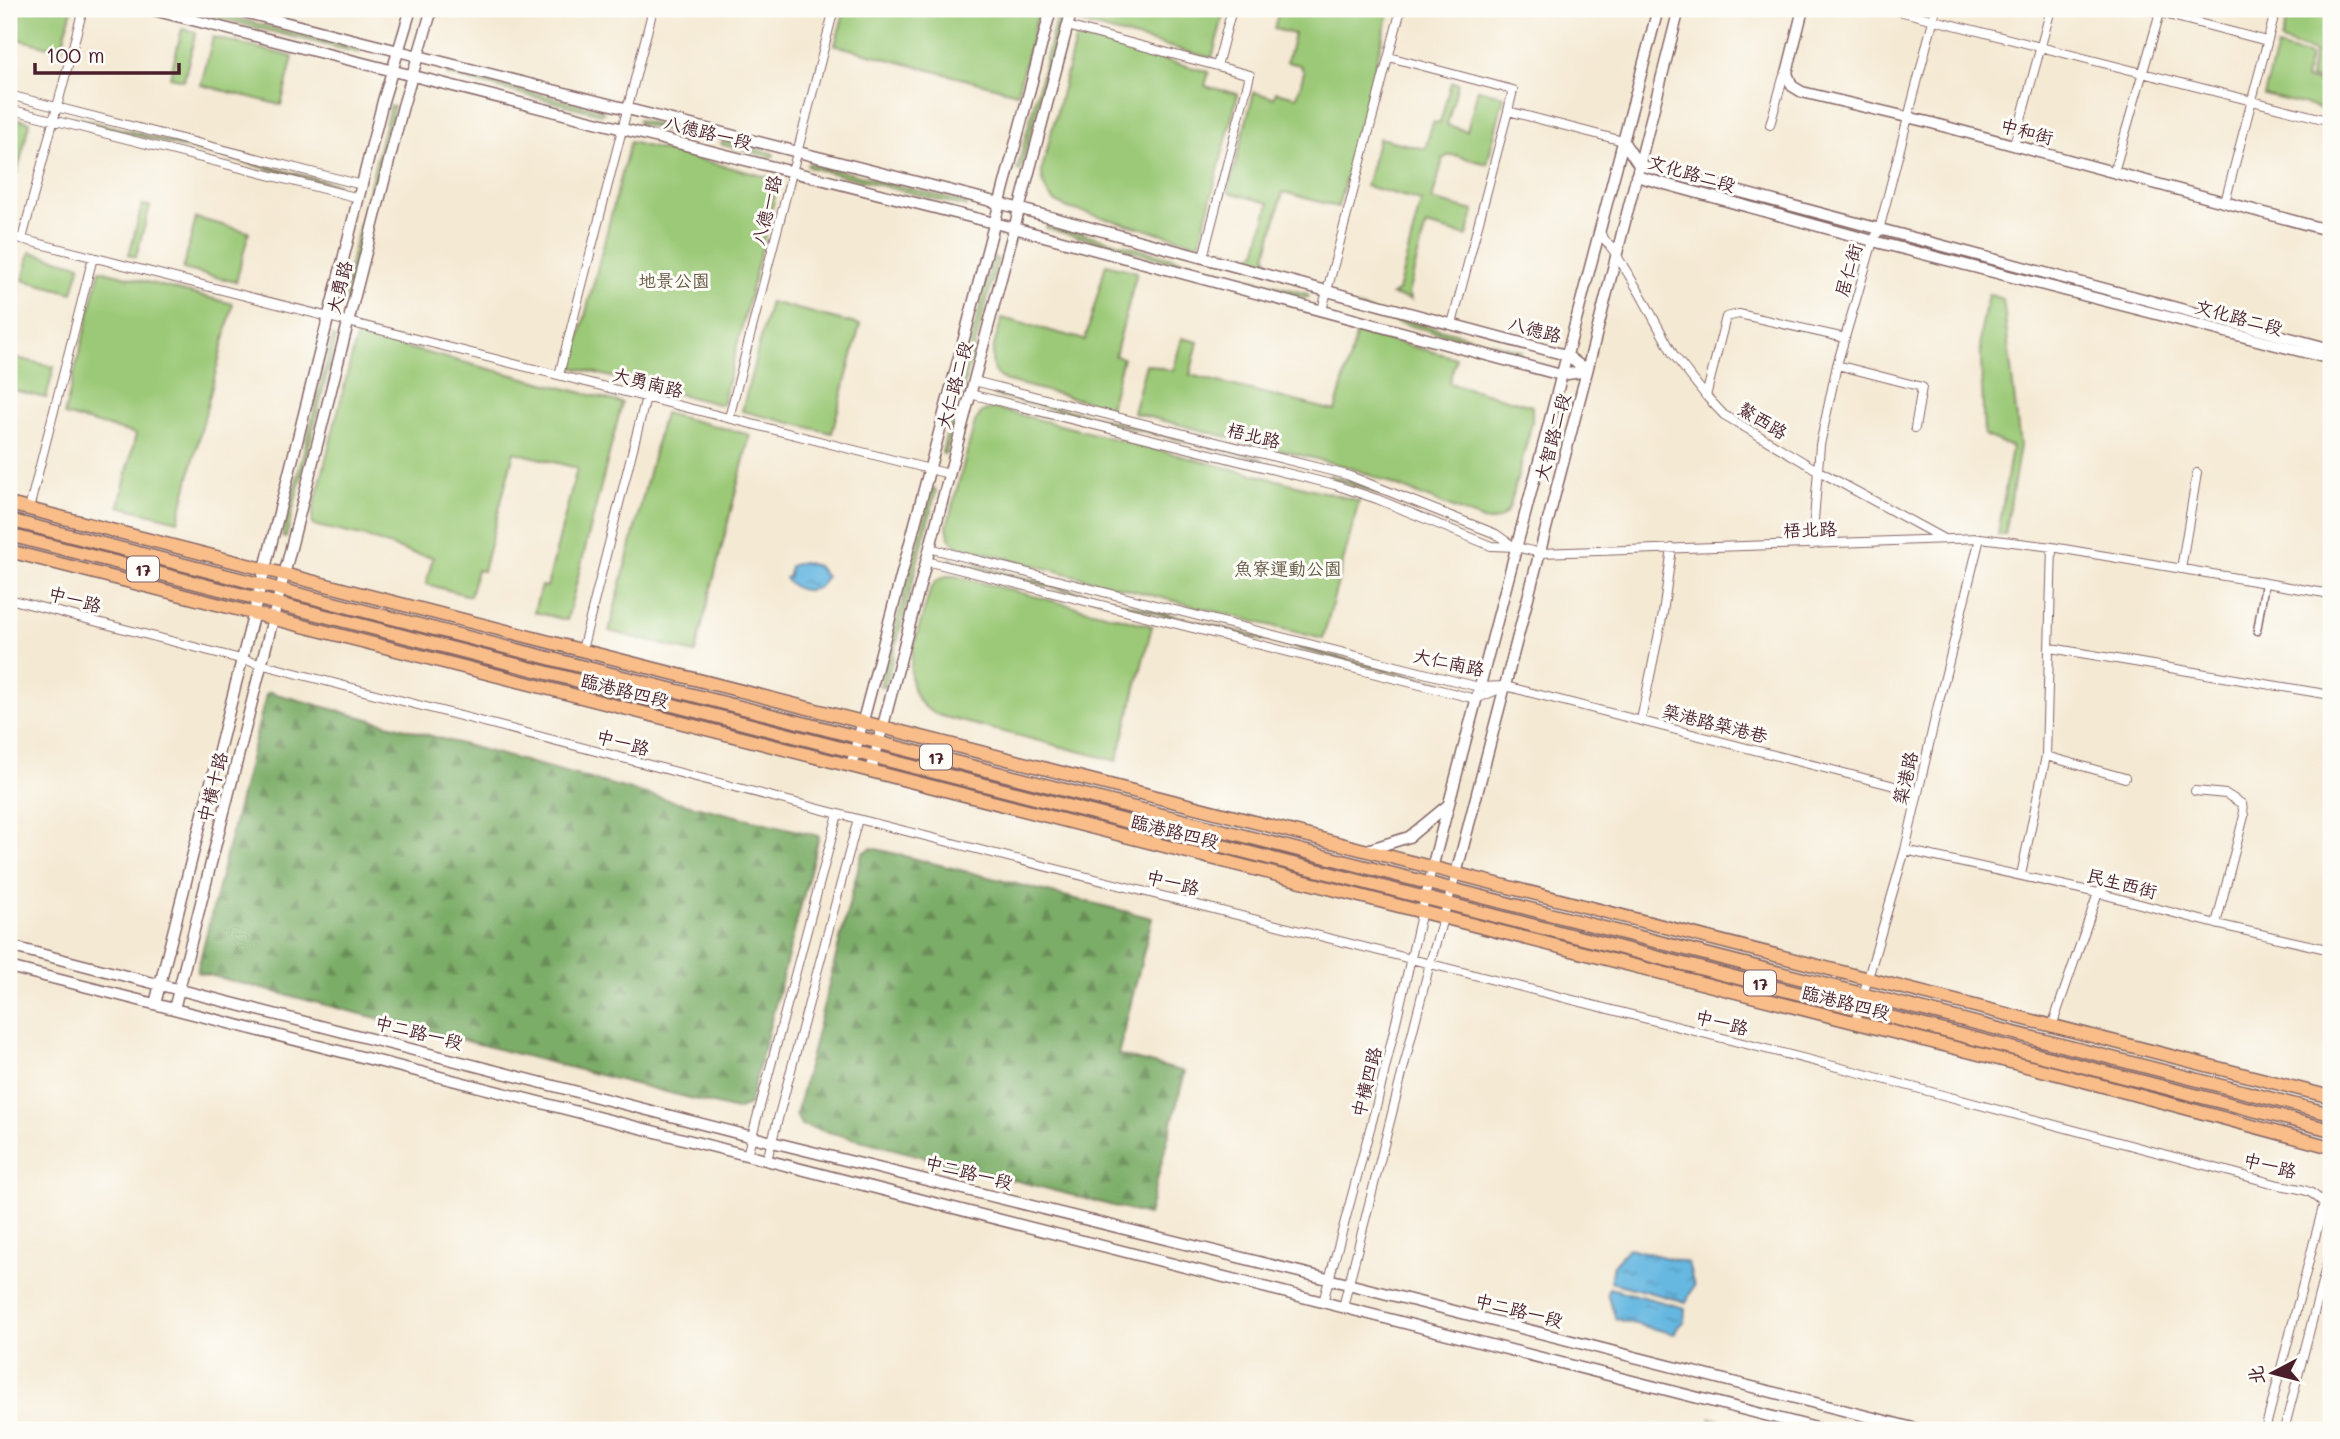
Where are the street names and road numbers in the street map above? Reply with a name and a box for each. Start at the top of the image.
street label: 八德路一段 [661,109,755,155]
street label: 中和街 [1998,112,2056,150]
street label: 文化路二段 [1645,149,1739,197]
street label: 八德一路 [746,172,786,248]
street label: 居仁街 [1829,241,1867,299]
street label: 大勇路 [321,258,357,316]
street label: 文化路二段 [2192,294,2286,340]
street label: 八德路 [1506,310,1564,348]
street label: 大仁路二段 [931,338,977,432]
street label: 大勇南路 [610,362,686,402]
street label: 大智路二段 [1529,390,1575,484]
street label: 鰲西路 [1734,396,1792,444]
street label: 梧北路 [1225,417,1283,453]
street label: 梧北路 [1783,516,1837,542]
road number: 17 [127,556,159,582]
street label: 中一路 [46,580,104,618]
street label: 大仁南路 [1411,643,1487,681]
street label: 臨港路四段 [578,667,672,713]
street label: 築港路築港巷 [1660,698,1770,748]
street label: 中一路 [594,723,652,761]
road number: 17 [920,744,952,770]
street label: 中橫十路 [192,749,232,825]
street label: 築港路 [1887,749,1923,807]
street label: 臨港路四段 [1128,808,1222,854]
street label: 民生西街 [2084,863,2160,903]
street label: 中一路 [1144,864,1202,900]
road number: 17 [1744,970,1776,995]
street label: 臨港路四段 [1799,979,1893,1025]
street label: 中一路 [1693,1004,1751,1040]
street label: 中二路一段 [372,1009,466,1055]
street label: 中橫四路 [1346,1044,1386,1120]
street label: 中一路 [2241,1147,2299,1183]
street label: 中二路一段 [922,1149,1016,1195]
street label: 中二路一段 [1472,1287,1566,1333]

